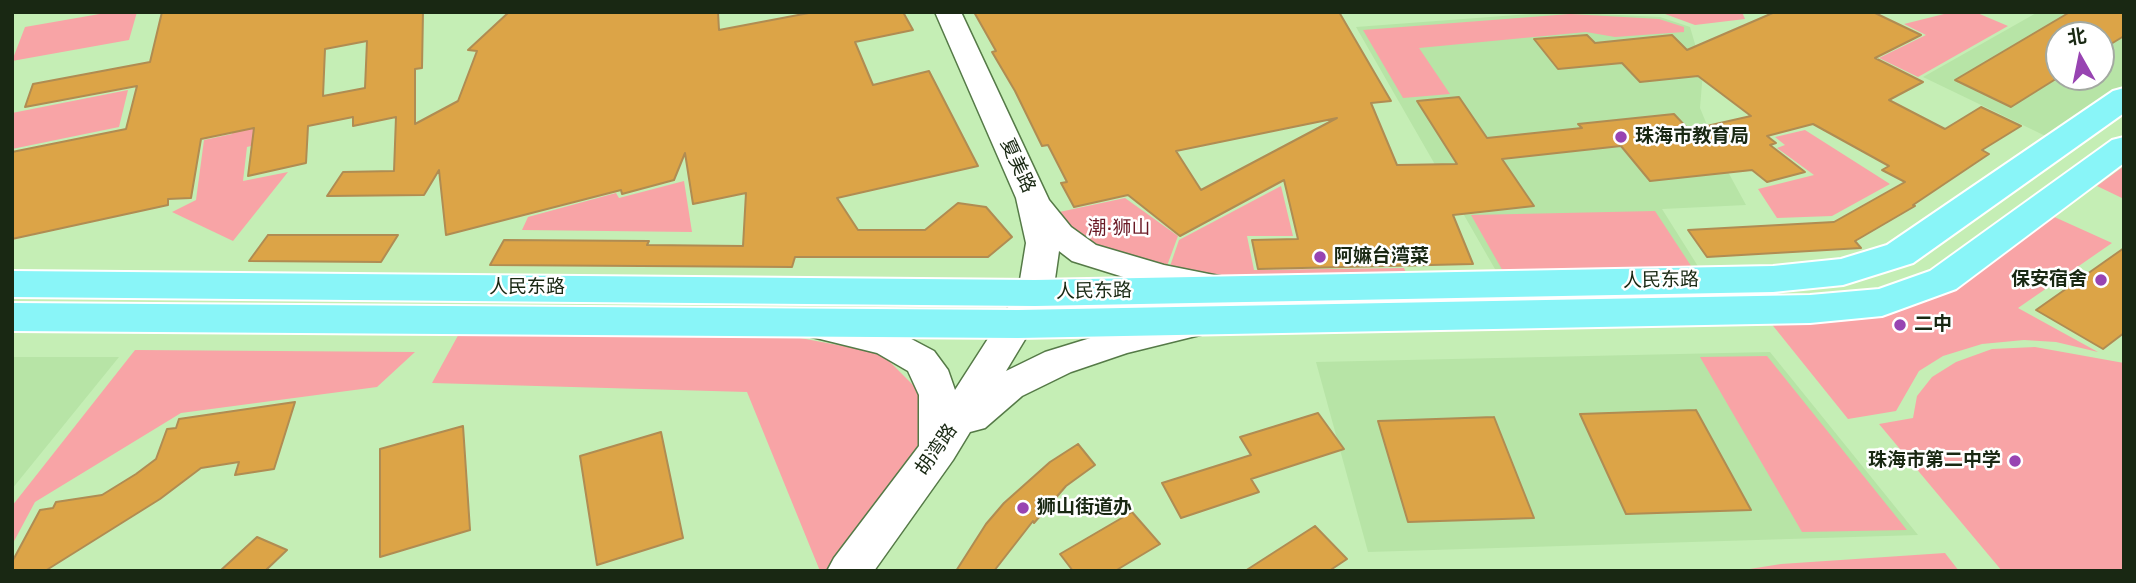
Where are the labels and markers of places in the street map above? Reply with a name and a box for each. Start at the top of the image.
place label: 珠海市教育局 [1635,126,1749,148]
marker: 珠海市教育局 [1613,129,1629,145]
place label: 阿嫲台湾菜 [1334,246,1429,268]
marker: 阿嫲台湾菜 [1312,249,1328,265]
place label: 保安宿舍 [2011,269,2087,291]
marker: 保安宿舍 [2093,272,2109,288]
place label: 二中 [1914,314,1952,336]
marker: 二中 [1892,317,1908,333]
place label: 珠海市第二中学 [1868,450,2001,472]
marker: 珠海市第二中学 [2007,453,2023,469]
place label: 狮山街道办 [1037,497,1132,519]
marker: 狮山街道办 [1015,500,1031,516]

